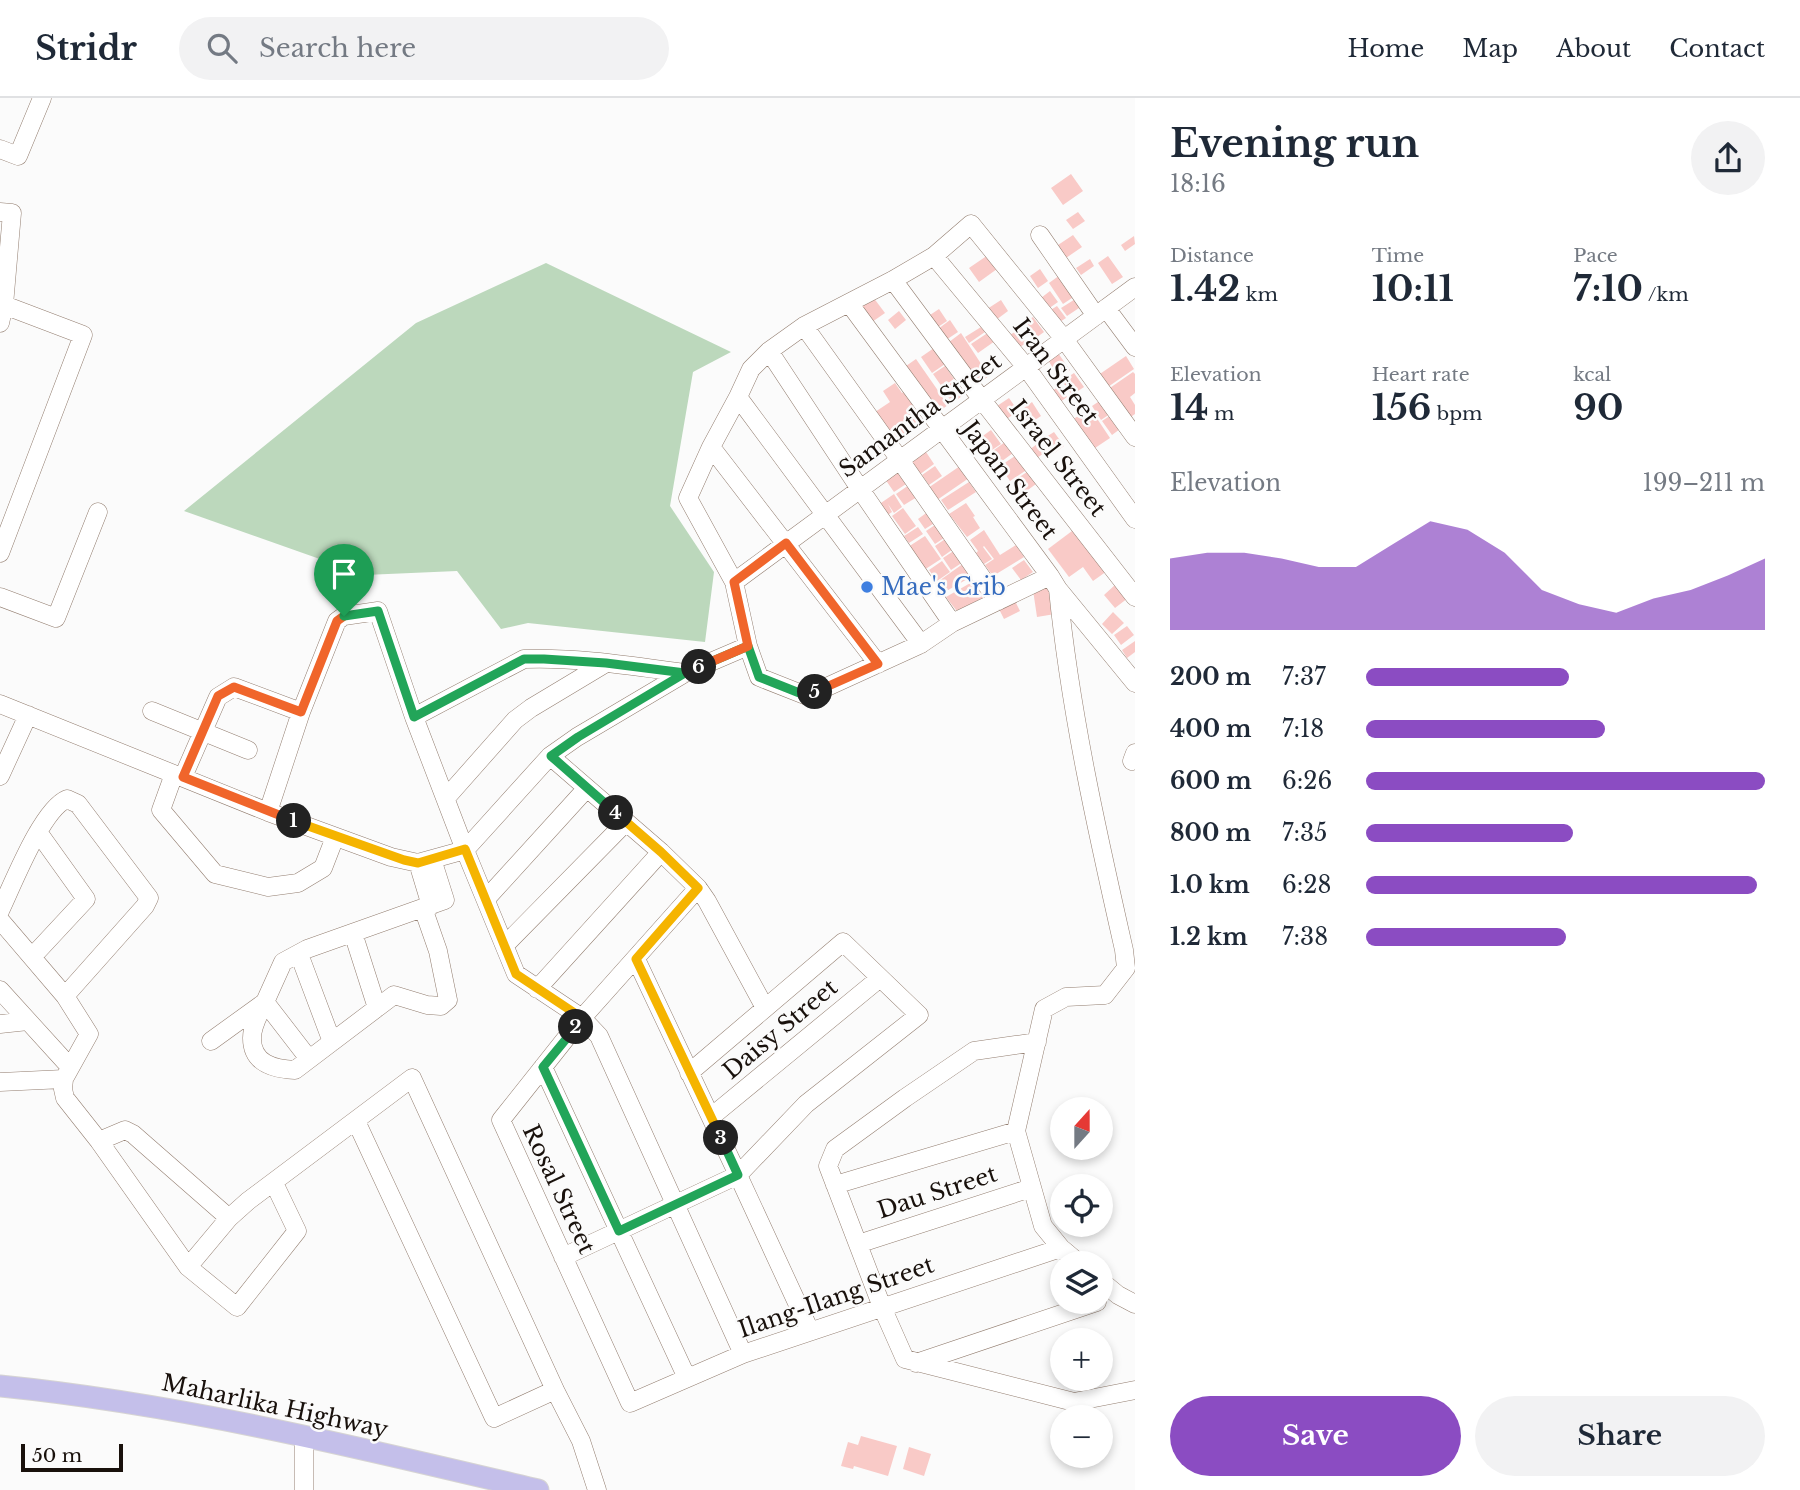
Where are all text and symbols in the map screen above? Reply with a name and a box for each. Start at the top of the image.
search box [179,17,669,80]
text: Stridr [35,28,137,69]
icon: search [203,29,241,67]
text: Search here [259,32,416,64]
text: Home [1348,34,1424,63]
text: Map [1462,34,1518,63]
text: About [1556,34,1631,63]
text: Contact [1669,34,1765,63]
text: Evening run [1170,120,1419,167]
button: share [1691,121,1765,195]
text: 18:16 [1170,170,1226,198]
text: Distance [1170,244,1254,267]
text: Time [1372,244,1424,267]
text: Pace [1573,244,1618,267]
text: 1.42 [1170,267,1240,310]
text: 10:11 [1372,267,1454,310]
text: 7:10 [1573,267,1643,310]
text: km [1240,283,1278,306]
text: /km [1643,283,1689,306]
street label: Iran Street [1007,313,1105,430]
street label: Samantha Street [833,347,1007,483]
text: Elevation [1170,363,1262,386]
text: Heart rate [1372,363,1470,386]
text: kcal [1573,363,1611,386]
text: 14 [1170,386,1209,429]
text: 156 [1372,386,1431,429]
text: 90 [1573,386,1623,429]
street label: Israel Street [1004,394,1112,522]
text: m [1209,402,1234,425]
text: bpm [1431,402,1483,425]
street label: Japan Street [955,413,1064,545]
text: Elevation [1170,469,1281,497]
text: 199–211 m [1643,469,1765,497]
pin [314,544,374,616]
icon: arrive [325,555,363,593]
place label: Mae's Crib [881,573,1006,601]
marker: Mae's Crib [859,579,875,595]
pin: 6 [682,650,716,684]
text: 6 [692,655,705,678]
text: 200 m [1170,663,1251,691]
text: 7:37 [1282,663,1326,691]
pin: 5 [798,674,832,710]
text: 5 [809,680,820,703]
text: 400 m [1170,715,1252,743]
text: 7:18 [1282,715,1324,743]
text: 600 m [1170,767,1252,795]
text: 6:26 [1282,767,1332,795]
pin: 4 [598,796,634,830]
text: 4 [609,801,622,824]
pin: 1 [276,804,312,838]
text: 1 [289,809,298,832]
text: 800 m [1170,819,1251,847]
text: 7:35 [1282,819,1327,847]
text: 1.0 km [1170,871,1250,899]
text: 6:28 [1282,871,1331,899]
text: 1.2 km [1170,923,1248,951]
text: 7:38 [1282,923,1328,951]
street label: Daisy Street [717,973,843,1085]
pin: 2 [558,1010,594,1044]
text: 2 [569,1015,582,1038]
north arrow [1050,1097,1113,1160]
map controls [1050,1097,1113,1468]
street label: Rosal Street [517,1120,601,1258]
pin: 3 [704,1121,738,1156]
text: 3 [714,1126,727,1149]
street label: Dau Street [874,1159,1001,1224]
button: locate [1050,1174,1113,1237]
street label: Ilang-Ilang Street [735,1250,938,1344]
button: layers [1050,1251,1113,1314]
button: + [1050,1328,1113,1391]
street label: Maharlika Highway [159,1368,391,1444]
button: Save [1170,1396,1461,1476]
button: Share [1475,1396,1765,1476]
button: − [1050,1405,1113,1468]
scale bar [21,1441,122,1473]
text: 50 m [32,1444,82,1467]

